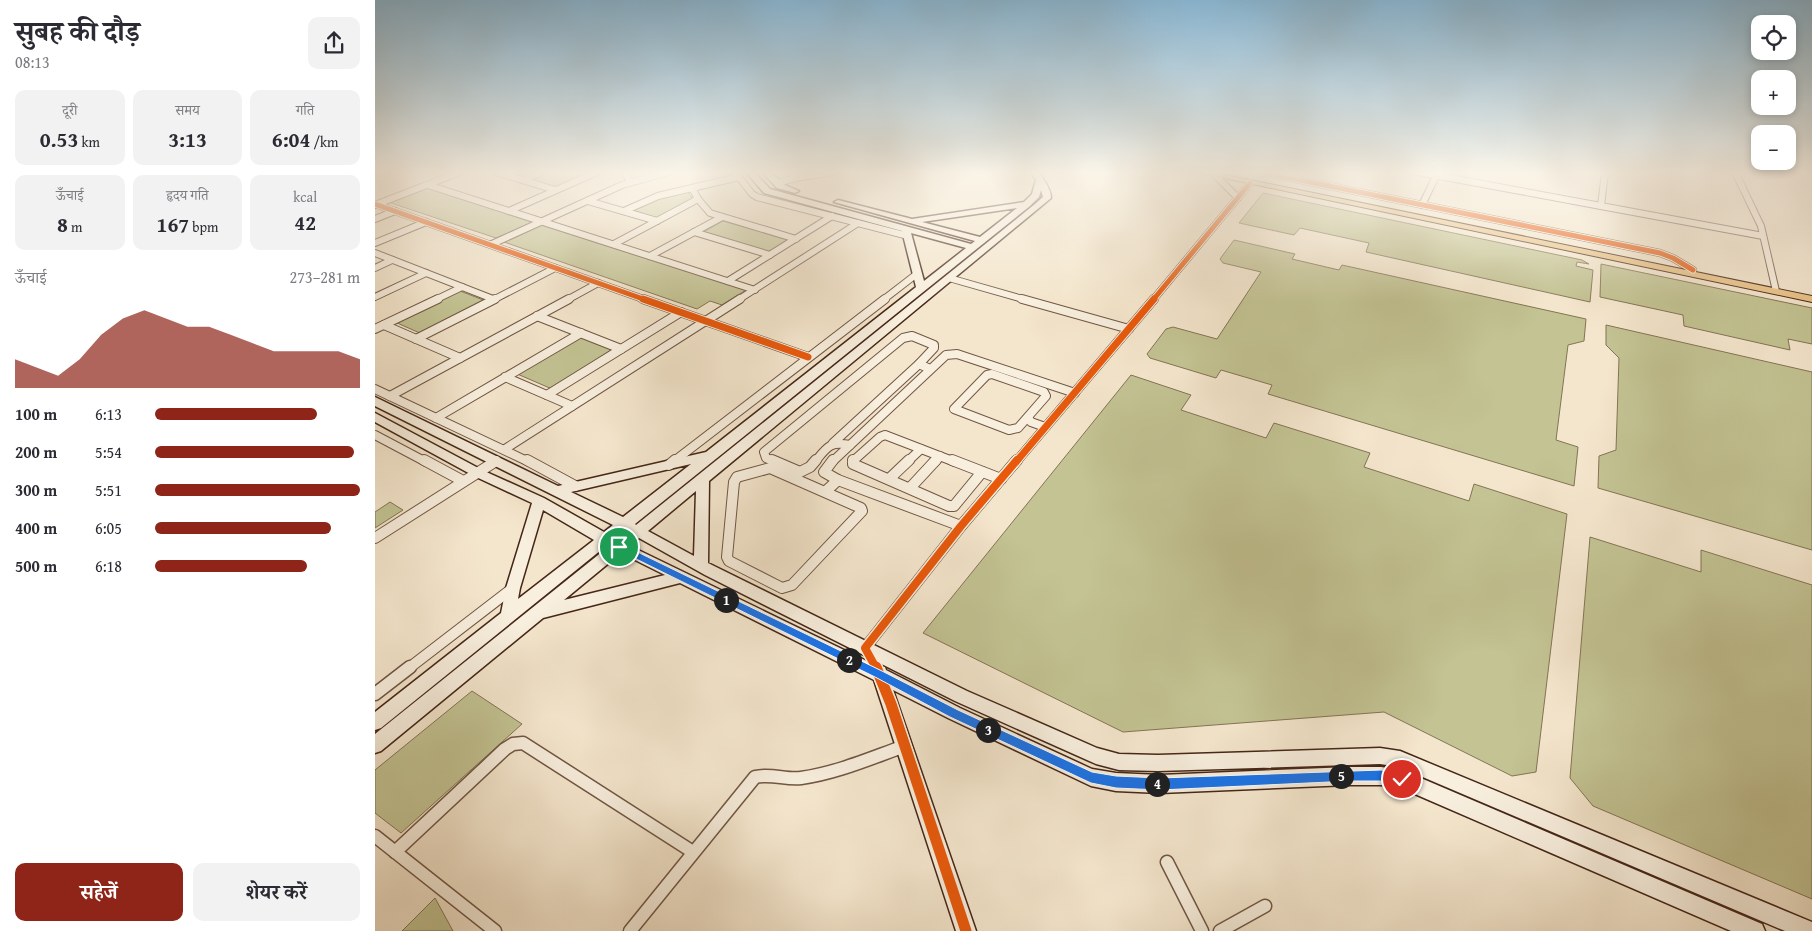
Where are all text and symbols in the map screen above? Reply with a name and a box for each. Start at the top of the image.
text: सुबह की दौड़ [15,10,140,51]
map controls [1751,15,1796,170]
button: locate [1751,15,1796,60]
button: share [308,17,360,69]
text: 08:13 [15,50,50,74]
button: + [1751,70,1796,115]
text: दूरी [62,100,77,120]
text: समय [175,100,200,120]
text: गति [296,100,314,120]
text: 0.53 [40,124,78,155]
text: 3:13 [168,124,207,155]
text: 6:04 [272,124,310,155]
button: − [1751,125,1796,170]
text: km [78,132,100,152]
text: /km [310,132,339,152]
text: ऊँचाई [56,185,84,205]
text: हृदय गति [166,185,209,205]
text: kcal [293,187,317,207]
text: 42 [294,207,316,238]
text: 8 [57,209,68,240]
text: 167 [157,209,189,240]
text: m [68,217,83,237]
text: bpm [189,217,218,237]
text: ऊँचाई [15,265,47,289]
text: 273–281 m [290,265,360,289]
text: 100 m [15,402,57,426]
text: 6:13 [95,402,122,426]
text: 200 m [15,440,57,464]
text: 5:54 [95,440,122,464]
text: 300 m [15,478,57,502]
text: 5:51 [95,478,122,502]
text: 400 m [15,516,57,540]
text: 6:05 [95,516,122,540]
pin [598,526,640,568]
icon: arrive [605,533,633,561]
text: 500 m [15,554,57,578]
text: 6:18 [95,554,122,578]
pin: 1 [713,588,739,612]
text: 1 [723,590,730,610]
pin: 2 [837,648,861,672]
text: 2 [846,650,853,670]
pin: 3 [975,718,1001,742]
text: 3 [985,720,992,740]
pin [1381,758,1423,800]
pin: 5 [1329,764,1353,788]
icon: check [1388,765,1416,793]
text: 5 [1338,766,1345,786]
pin: 4 [1145,772,1169,796]
text: 4 [1154,774,1161,794]
button: सहेजें [15,863,183,921]
button: शेयर करें [193,863,360,921]

